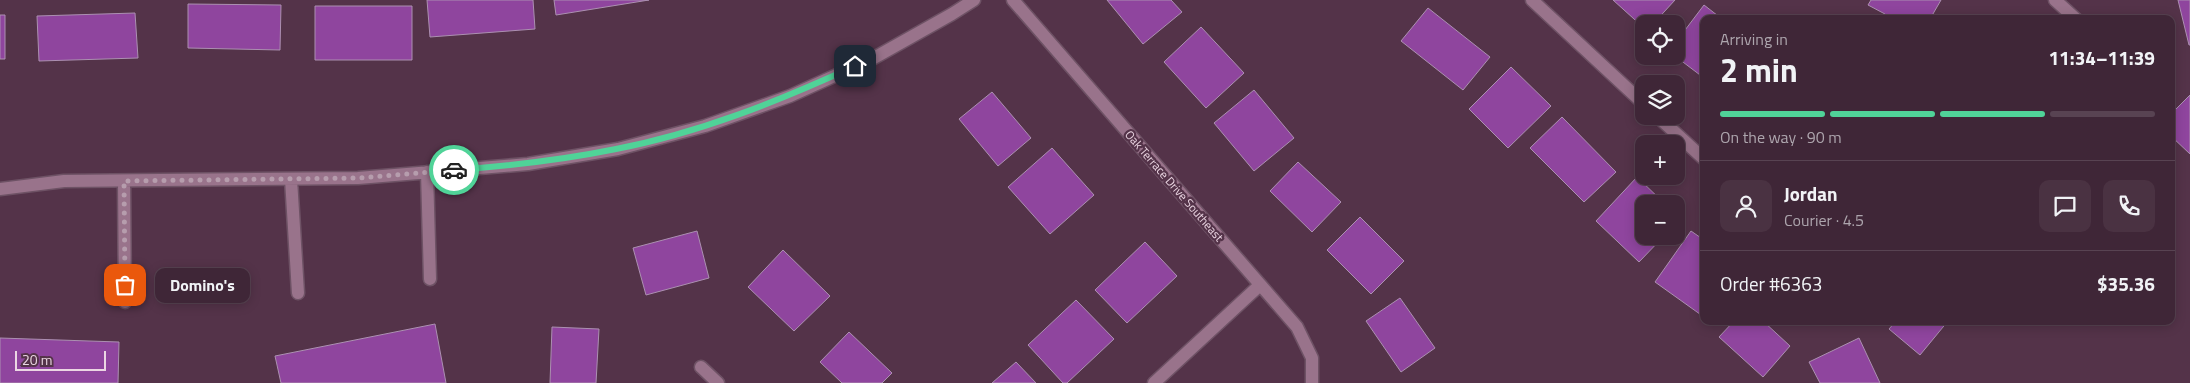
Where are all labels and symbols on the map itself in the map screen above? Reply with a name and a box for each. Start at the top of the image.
pin [834,45,876,87]
street label: Oak Terrace Drive Southeast [1120,126,1229,246]
courier [429,145,479,195]
pin [104,264,146,306]
callout: Domino's [155,268,250,302]
scale bar [15,348,106,371]

